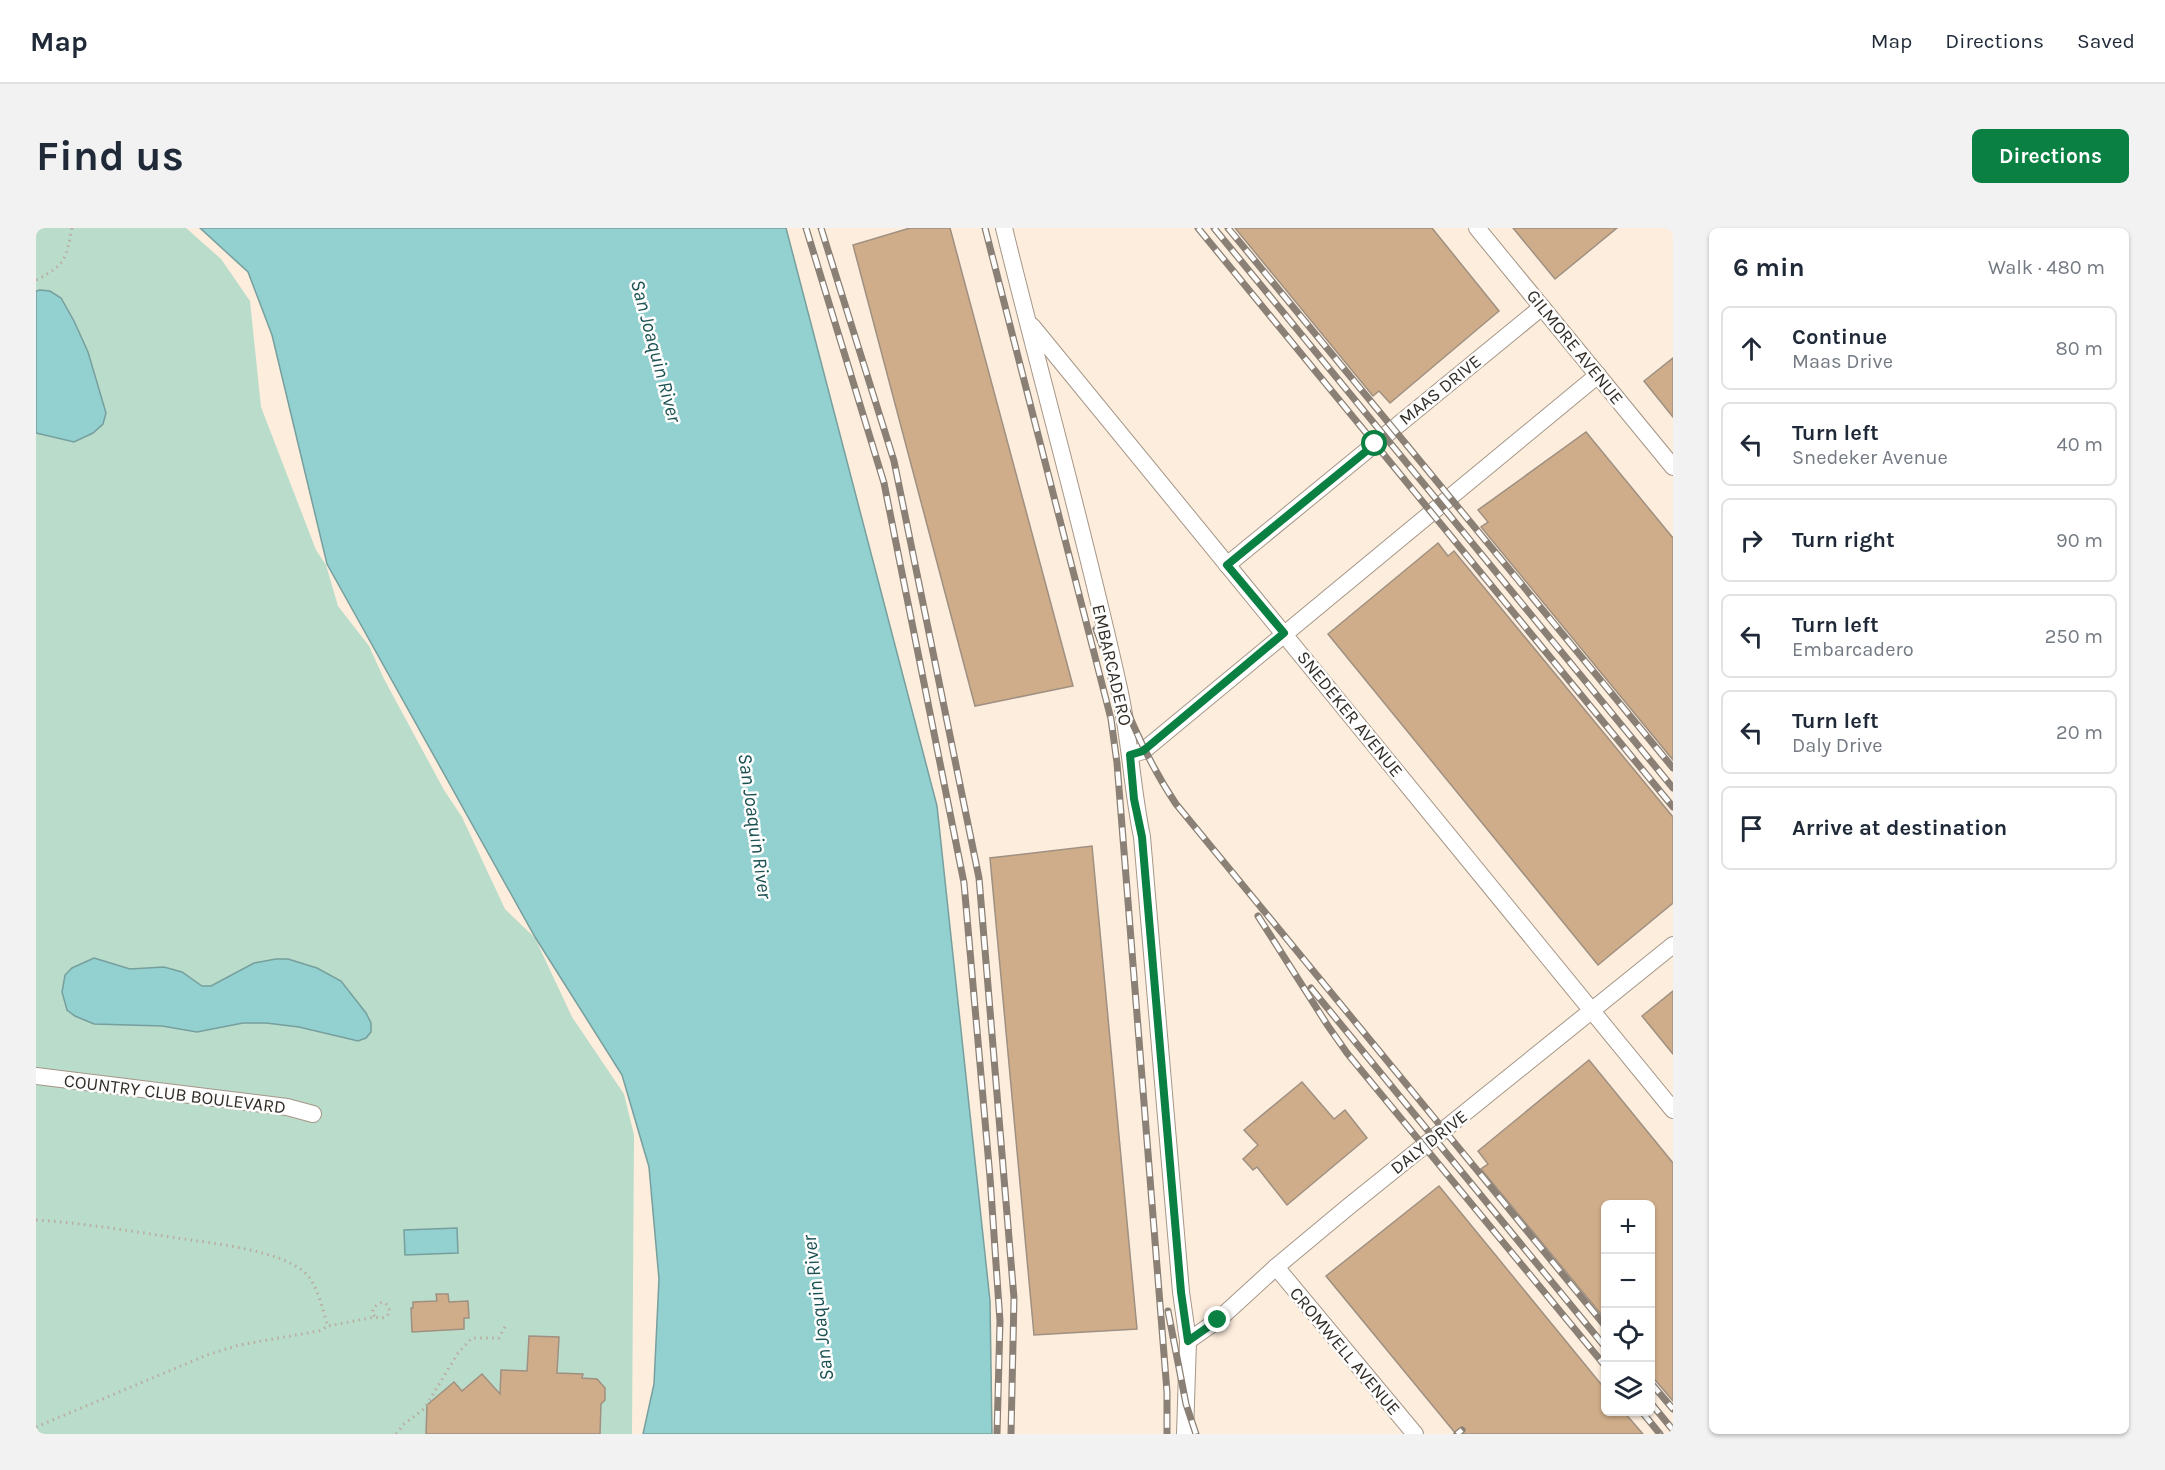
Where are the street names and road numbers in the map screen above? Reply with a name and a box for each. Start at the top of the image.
street label: GILMORE AVENUE [1522,285,1628,409]
street label: MAAS DRIVE [1394,350,1486,430]
street label: EMBARCADERO [1087,602,1137,728]
street label: SNEDEKER AVENUE [1292,646,1408,782]
street label: COUNTRY CLUB BOULEVARD [63,1069,287,1119]
street label: DALY DRIVE [1386,1105,1472,1179]
street label: CROMWELL AVENUE [1285,1282,1405,1420]

